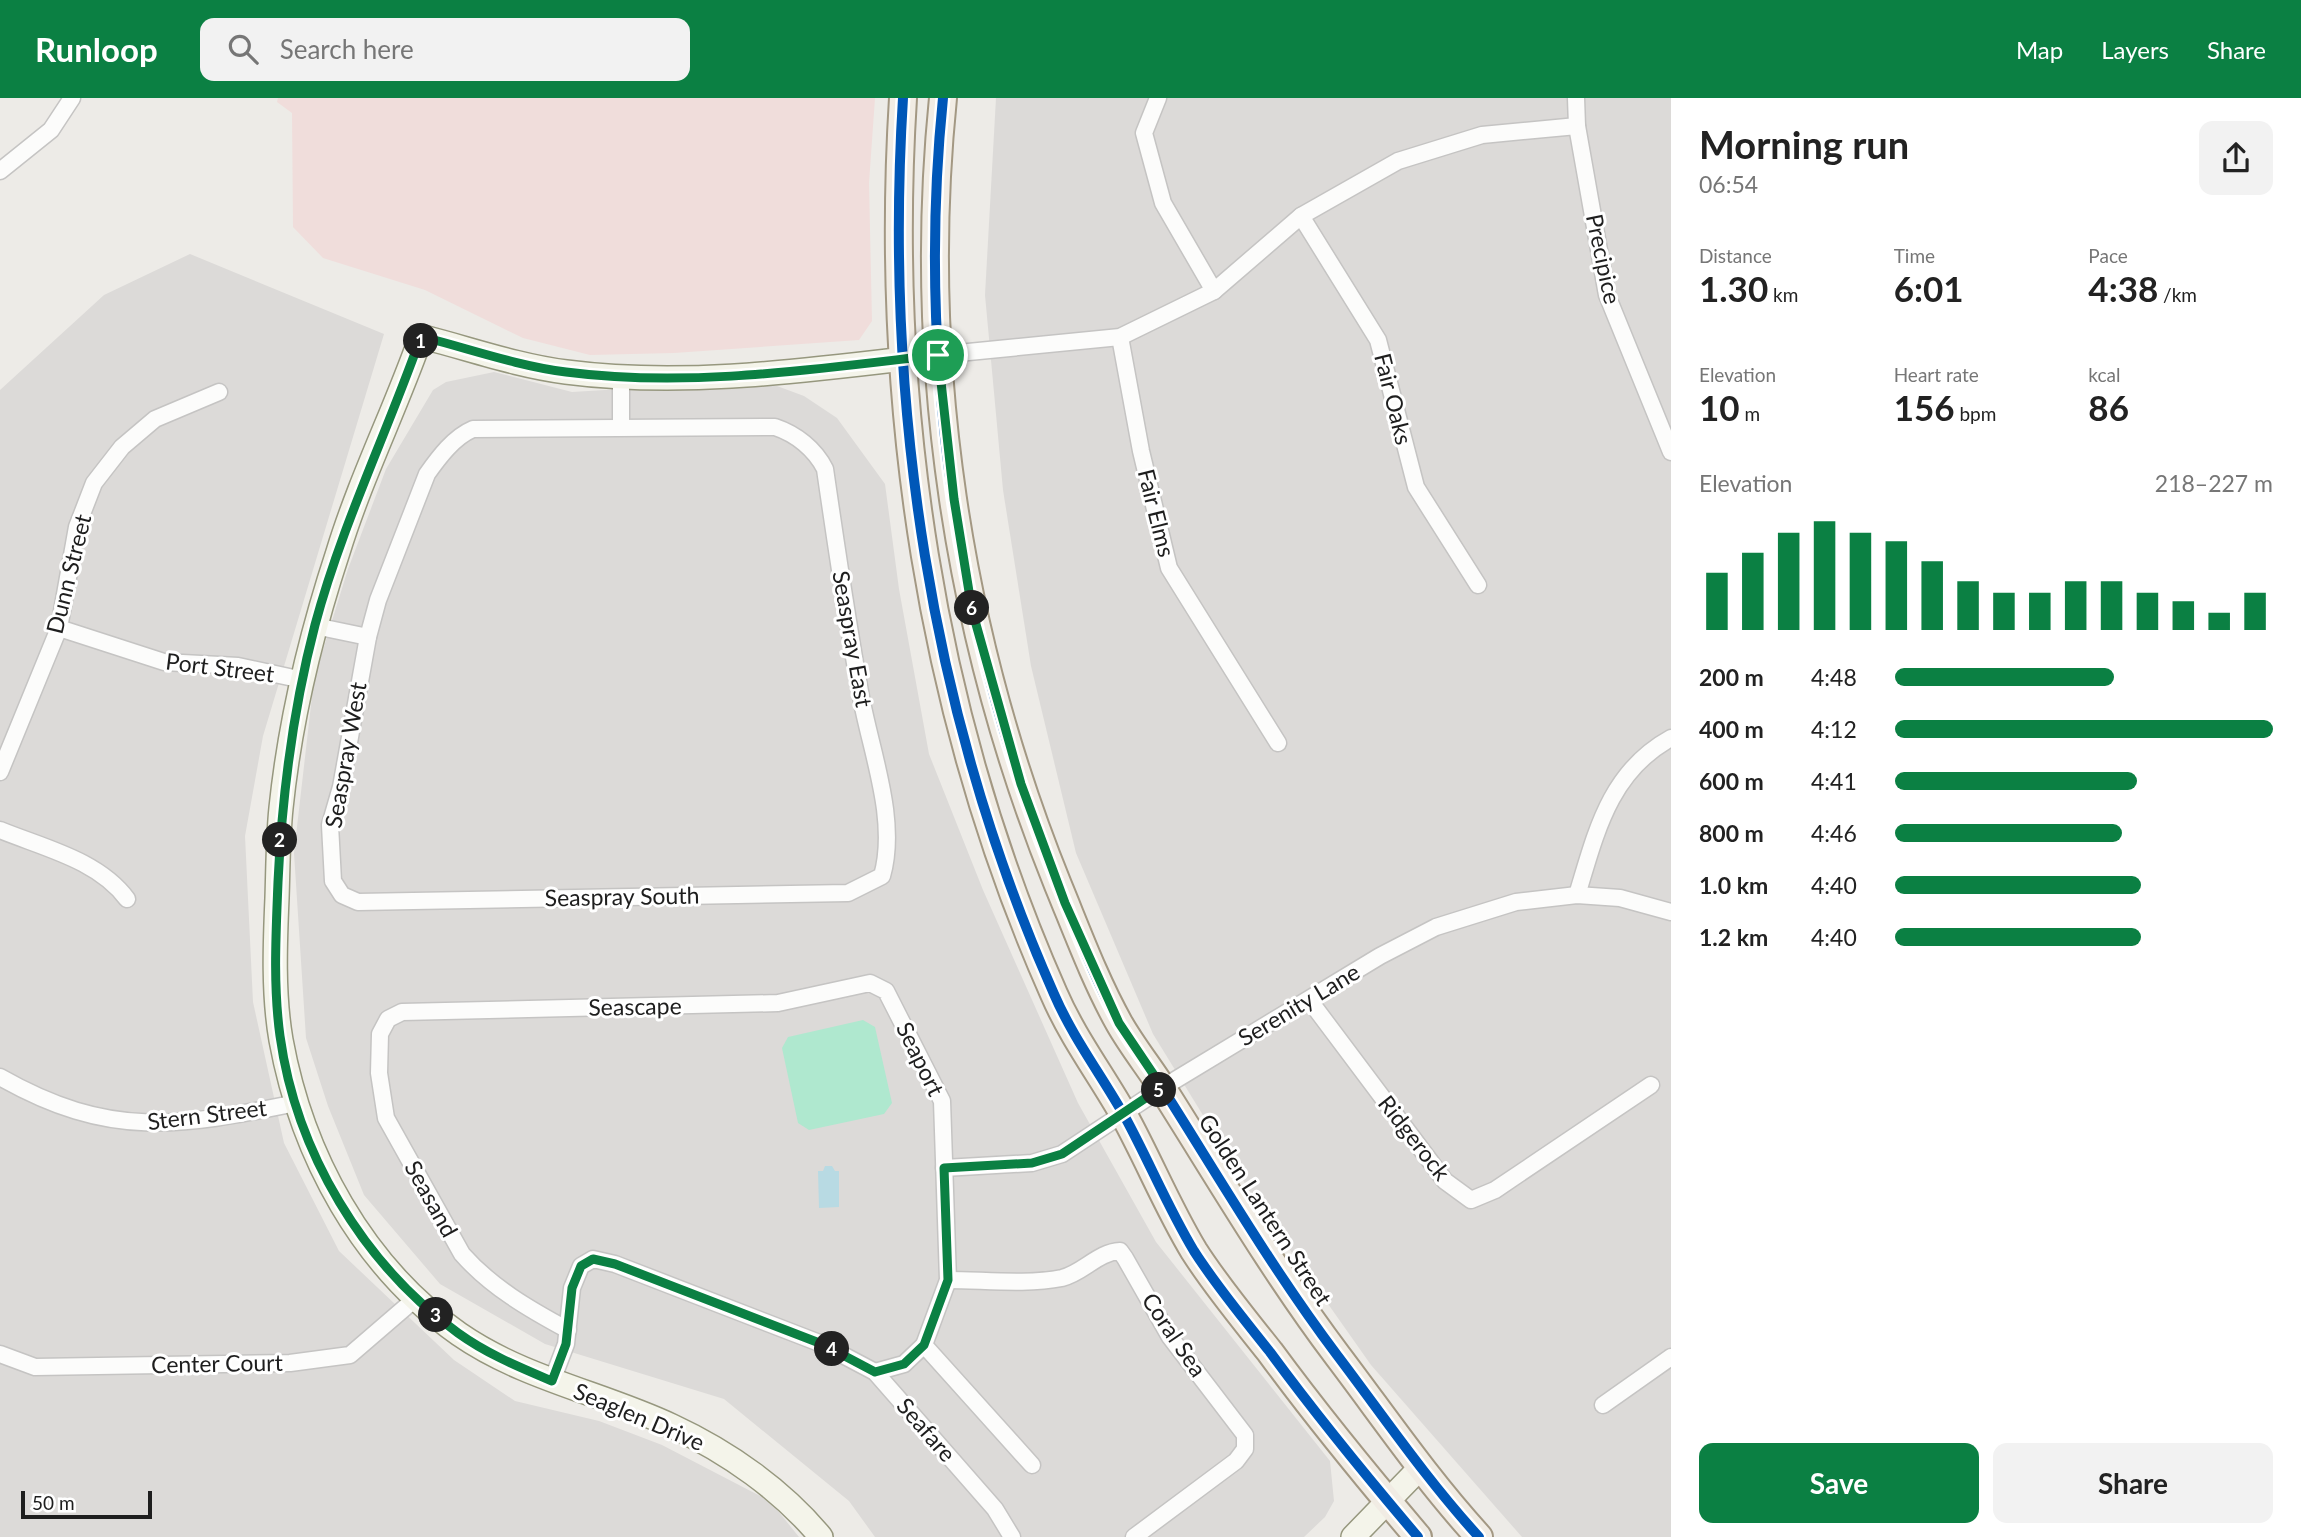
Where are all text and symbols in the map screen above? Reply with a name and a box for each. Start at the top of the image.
search box [200,18,690,81]
text: Runloop [35,29,158,69]
icon: search [224,30,262,68]
text: Search here [280,33,414,65]
text: Map [2016,35,2063,64]
text: Layers [2101,35,2169,64]
text: Share [2207,35,2266,64]
text: Morning run [1699,121,1909,167]
button: share [2199,121,2273,195]
text: 06:54 [1699,170,1758,198]
street label: Precipice [1581,211,1627,306]
text: Distance [1699,244,1772,267]
text: Time [1894,244,1935,267]
text: Pace [2088,244,2128,267]
text: 1.30 [1699,267,1768,309]
text: 6:01 [1894,267,1964,309]
text: 4:38 [2088,267,2158,309]
text: km [1768,283,1798,306]
text: /km [2158,283,2197,306]
pin: 1 [404,324,438,358]
pin [908,325,968,385]
text: 1 [415,329,426,352]
icon: arrive [919,336,957,374]
street label: Fair Oaks [1369,350,1419,447]
text: Elevation [1699,363,1776,386]
text: Heart rate [1894,363,1979,386]
text: kcal [2088,363,2120,386]
text: 10 [1699,386,1740,428]
text: 156 [1894,386,1955,428]
text: 86 [2088,386,2129,428]
text: m [1740,402,1760,425]
text: bpm [1955,402,1996,425]
street label: Fair Elms [1133,466,1181,560]
text: Elevation [1699,469,1792,497]
text: 218–227 m [2155,469,2273,497]
street label: Dunn Street [40,510,97,636]
street label: Seaspray East [827,568,879,710]
pin: 6 [954,590,990,626]
text: 6 [966,596,977,619]
street label: Port Street [164,646,277,688]
text: 200 m [1699,663,1764,691]
text: 4:48 [1811,663,1857,691]
street label: Seaspray West [318,679,372,830]
text: 400 m [1699,715,1764,743]
text: 4:12 [1811,715,1857,743]
text: 600 m [1699,767,1764,795]
text: 4:41 [1811,767,1857,795]
text: 800 m [1699,819,1764,847]
text: 4:46 [1811,819,1857,847]
pin: 2 [262,822,298,858]
text: 2 [274,828,285,851]
text: 1.0 km [1699,871,1768,899]
text: 4:40 [1811,871,1857,899]
street label: Seaspray South [544,881,700,911]
text: 1.2 km [1699,923,1768,951]
text: 4:40 [1811,923,1857,951]
street label: Serenity Lane [1233,957,1364,1051]
street label: Seascape [588,991,682,1021]
street label: Seaport [891,1017,951,1101]
pin: 5 [1142,1072,1176,1108]
text: 5 [1153,1078,1164,1101]
street label: Ridgerock [1373,1089,1457,1186]
street label: Stern Street [146,1093,269,1135]
street label: Golden Lantern Street [1193,1108,1339,1311]
street label: Seasand [399,1155,464,1242]
street label: Coral Sea [1137,1287,1213,1382]
pin: 3 [418,1298,453,1332]
text: 3 [430,1303,441,1326]
pin: 4 [814,1332,850,1366]
text: 4 [826,1337,837,1360]
street label: Center Court [151,1348,284,1378]
street label: Seaglen Drive [570,1376,709,1456]
street label: Seafare [891,1392,962,1467]
button: Save [1699,1443,1979,1523]
button: Share [1993,1443,2273,1523]
scale bar [21,1488,152,1520]
text: 50 m [32,1491,75,1514]

